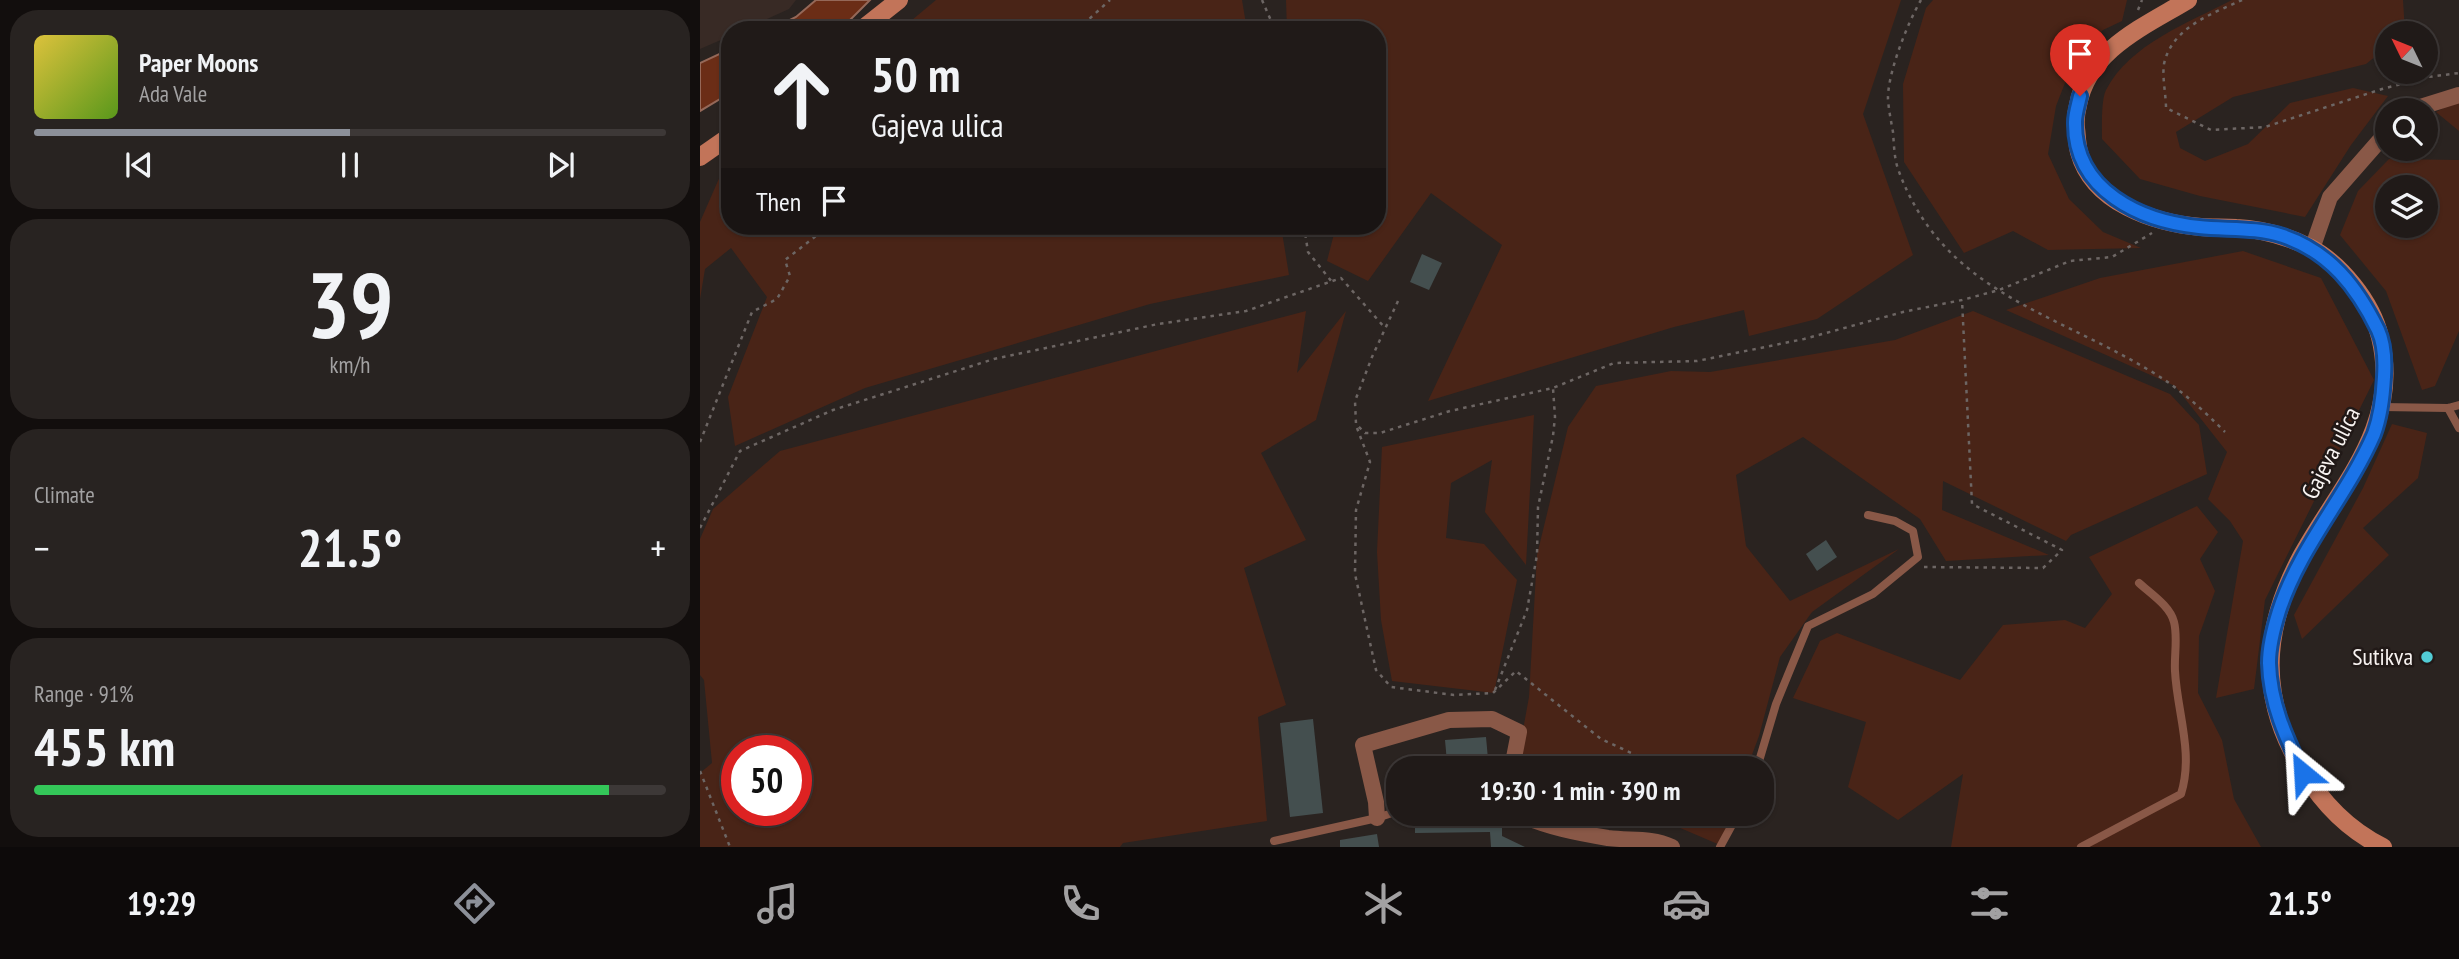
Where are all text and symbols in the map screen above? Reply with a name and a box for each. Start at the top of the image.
north arrow [2375,21,2438,84]
map controls [2375,21,2438,238]
pin [2050,24,2110,96]
icon: arrive [2061,35,2099,73]
text: 50 m [871,42,960,106]
text: Paper Moons [139,46,258,79]
icon: ahead [756,49,847,140]
text: Ada Vale [139,79,207,108]
button: search [2375,98,2438,161]
text: Gajeva ulica [871,104,1004,146]
icon: previous [120,146,158,184]
icon: pause [331,146,369,184]
icon: next [542,146,580,184]
button: layers [2375,175,2438,238]
icon: arrive [815,182,853,220]
text: Then [756,185,801,218]
text: 39 [307,245,394,363]
text: km/h [330,350,370,379]
street label: Gajeva ulica [2294,401,2367,504]
text: Climate [34,480,95,509]
text: 21.5° [298,514,402,581]
text: − [34,523,50,572]
text: + [650,523,666,572]
place label: Sutikva [2352,641,2413,672]
marker: Sutikva [2419,649,2435,665]
text: Range · 91% [34,679,134,708]
text: 455 km [34,713,175,780]
speed limit sign: 50 [721,735,812,826]
position arrow [2266,736,2340,810]
text: 19:30 · 1 min · 390 m [1480,774,1680,807]
icon: directions [450,879,499,928]
icon: music [753,879,802,928]
icon: phone [1056,879,1105,928]
icon: climate [1359,879,1408,928]
icon: car [1662,879,1711,928]
icon: filters [1965,879,2014,928]
text: 19:29 [127,882,196,924]
text: 21.5° [2268,882,2332,924]

